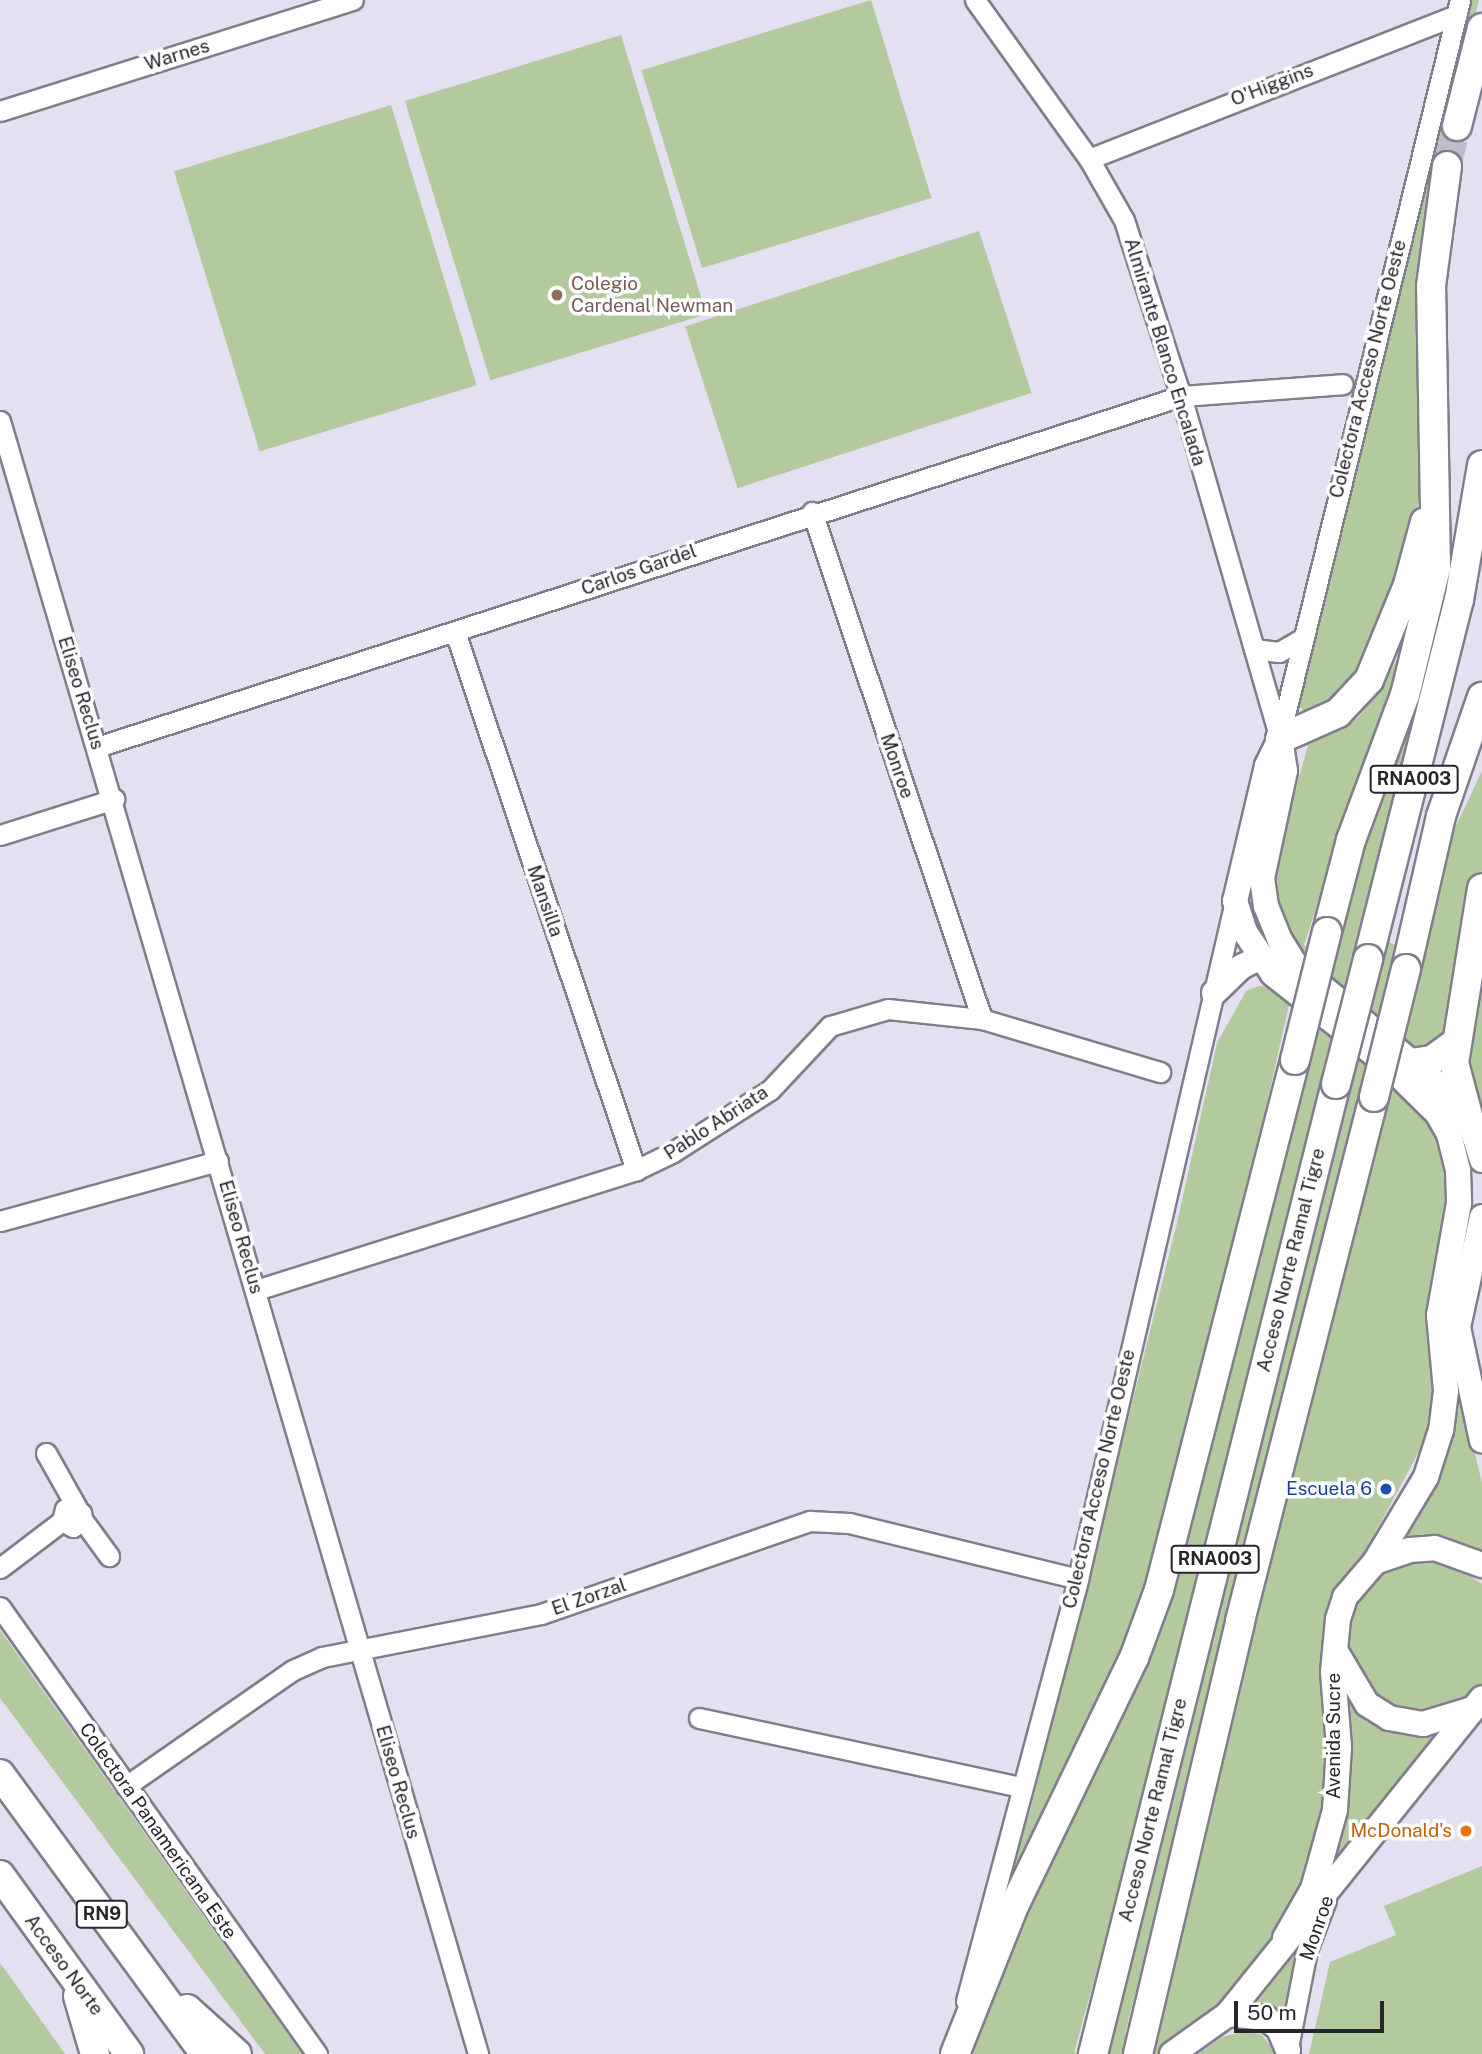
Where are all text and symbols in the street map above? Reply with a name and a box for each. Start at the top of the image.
street label: Warnes [142,34,212,76]
street label: O'Higgins [1227,59,1317,111]
street label: Almirante Blanco Encalada [1119,235,1211,469]
street label: Colectora Acceso Norte Oeste [1325,237,1411,501]
place label: Colegio Cardenal Newman [571,273,733,317]
marker: Colegio Cardenal Newman [549,287,565,303]
street label: Carlos Gardel [578,540,700,600]
street label: Eliseo Reclus [53,634,109,752]
street label: Monroe [875,731,919,801]
road number: RNA003 [1368,764,1460,794]
street label: Mansilla [522,862,568,940]
street label: Pablo Abriata [660,1081,772,1165]
street label: Acceso Norte Ramal Tigre [1252,1146,1330,1374]
street label: Eliseo Reclus [214,1178,268,1296]
street label: Colectora Acceso Norte Oeste [1058,1347,1140,1611]
place label: Escuela 6 [1286,1478,1372,1500]
marker: Escuela 6 [1378,1481,1394,1497]
road number: RNA003 [1170,1544,1260,1574]
street label: El Zorzal [549,1574,629,1620]
street label: Avenida Sucre [1323,1673,1345,1799]
street label: Acceso Norte Ramal Tigre [1114,1696,1192,1924]
street label: Colectora Panamericana Este [74,1719,242,1943]
street label: Eliseo Reclus [371,1723,425,1841]
place label: McDonald's [1350,1820,1452,1842]
marker: McDonald's [1458,1823,1474,1839]
street label: Monroe [1295,1893,1339,1963]
road number: RN9 [76,1900,128,1928]
street label: Acceso Norte [20,1910,108,2020]
scale bar [1237,1988,1388,2032]
text: 50 m [1247,2000,1297,2025]

